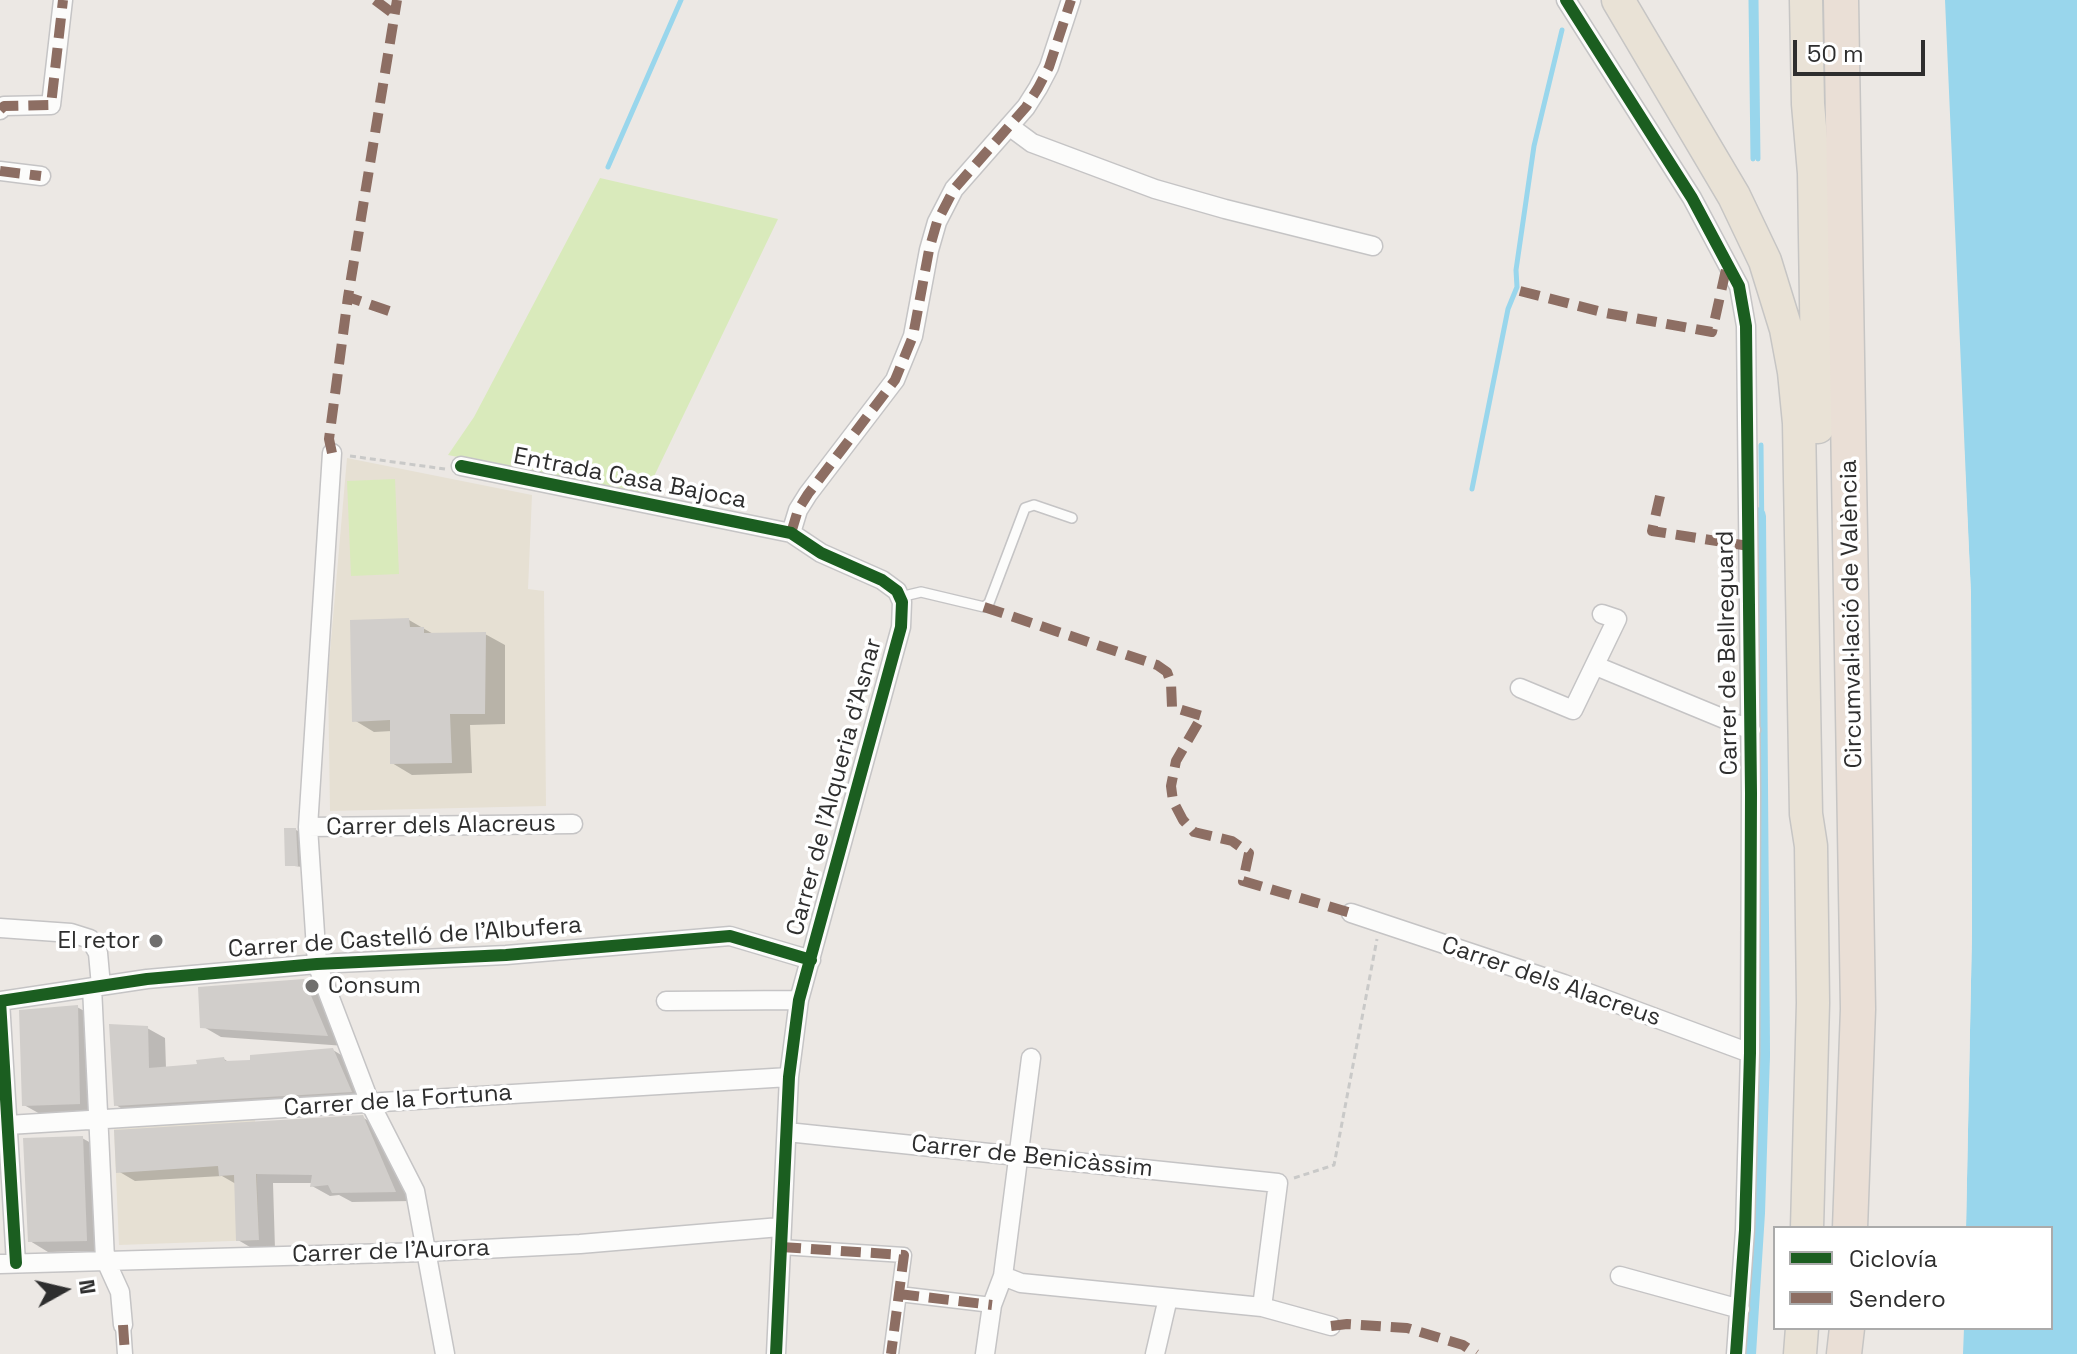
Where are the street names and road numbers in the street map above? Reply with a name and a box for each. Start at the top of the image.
street label: Entrada Casa Bajoca [511,442,749,516]
street label: Circumval·lació de València [1835,459,1869,769]
street label: Carrer de Bellreguard [1711,530,1745,776]
street label: Carrer de l'Alqueria d'Asnar [781,635,889,939]
street label: Carrer dels Alacreus [326,810,556,842]
street label: Carrer de Castelló de l'Albufera [227,911,583,965]
street label: Carrer dels Alacreus [1438,931,1664,1033]
street label: Carrer de la Fortuna [283,1079,513,1123]
street label: Carrer de Benicàssim [910,1130,1154,1184]
street label: Carrer de l'Aurora [292,1234,490,1270]

